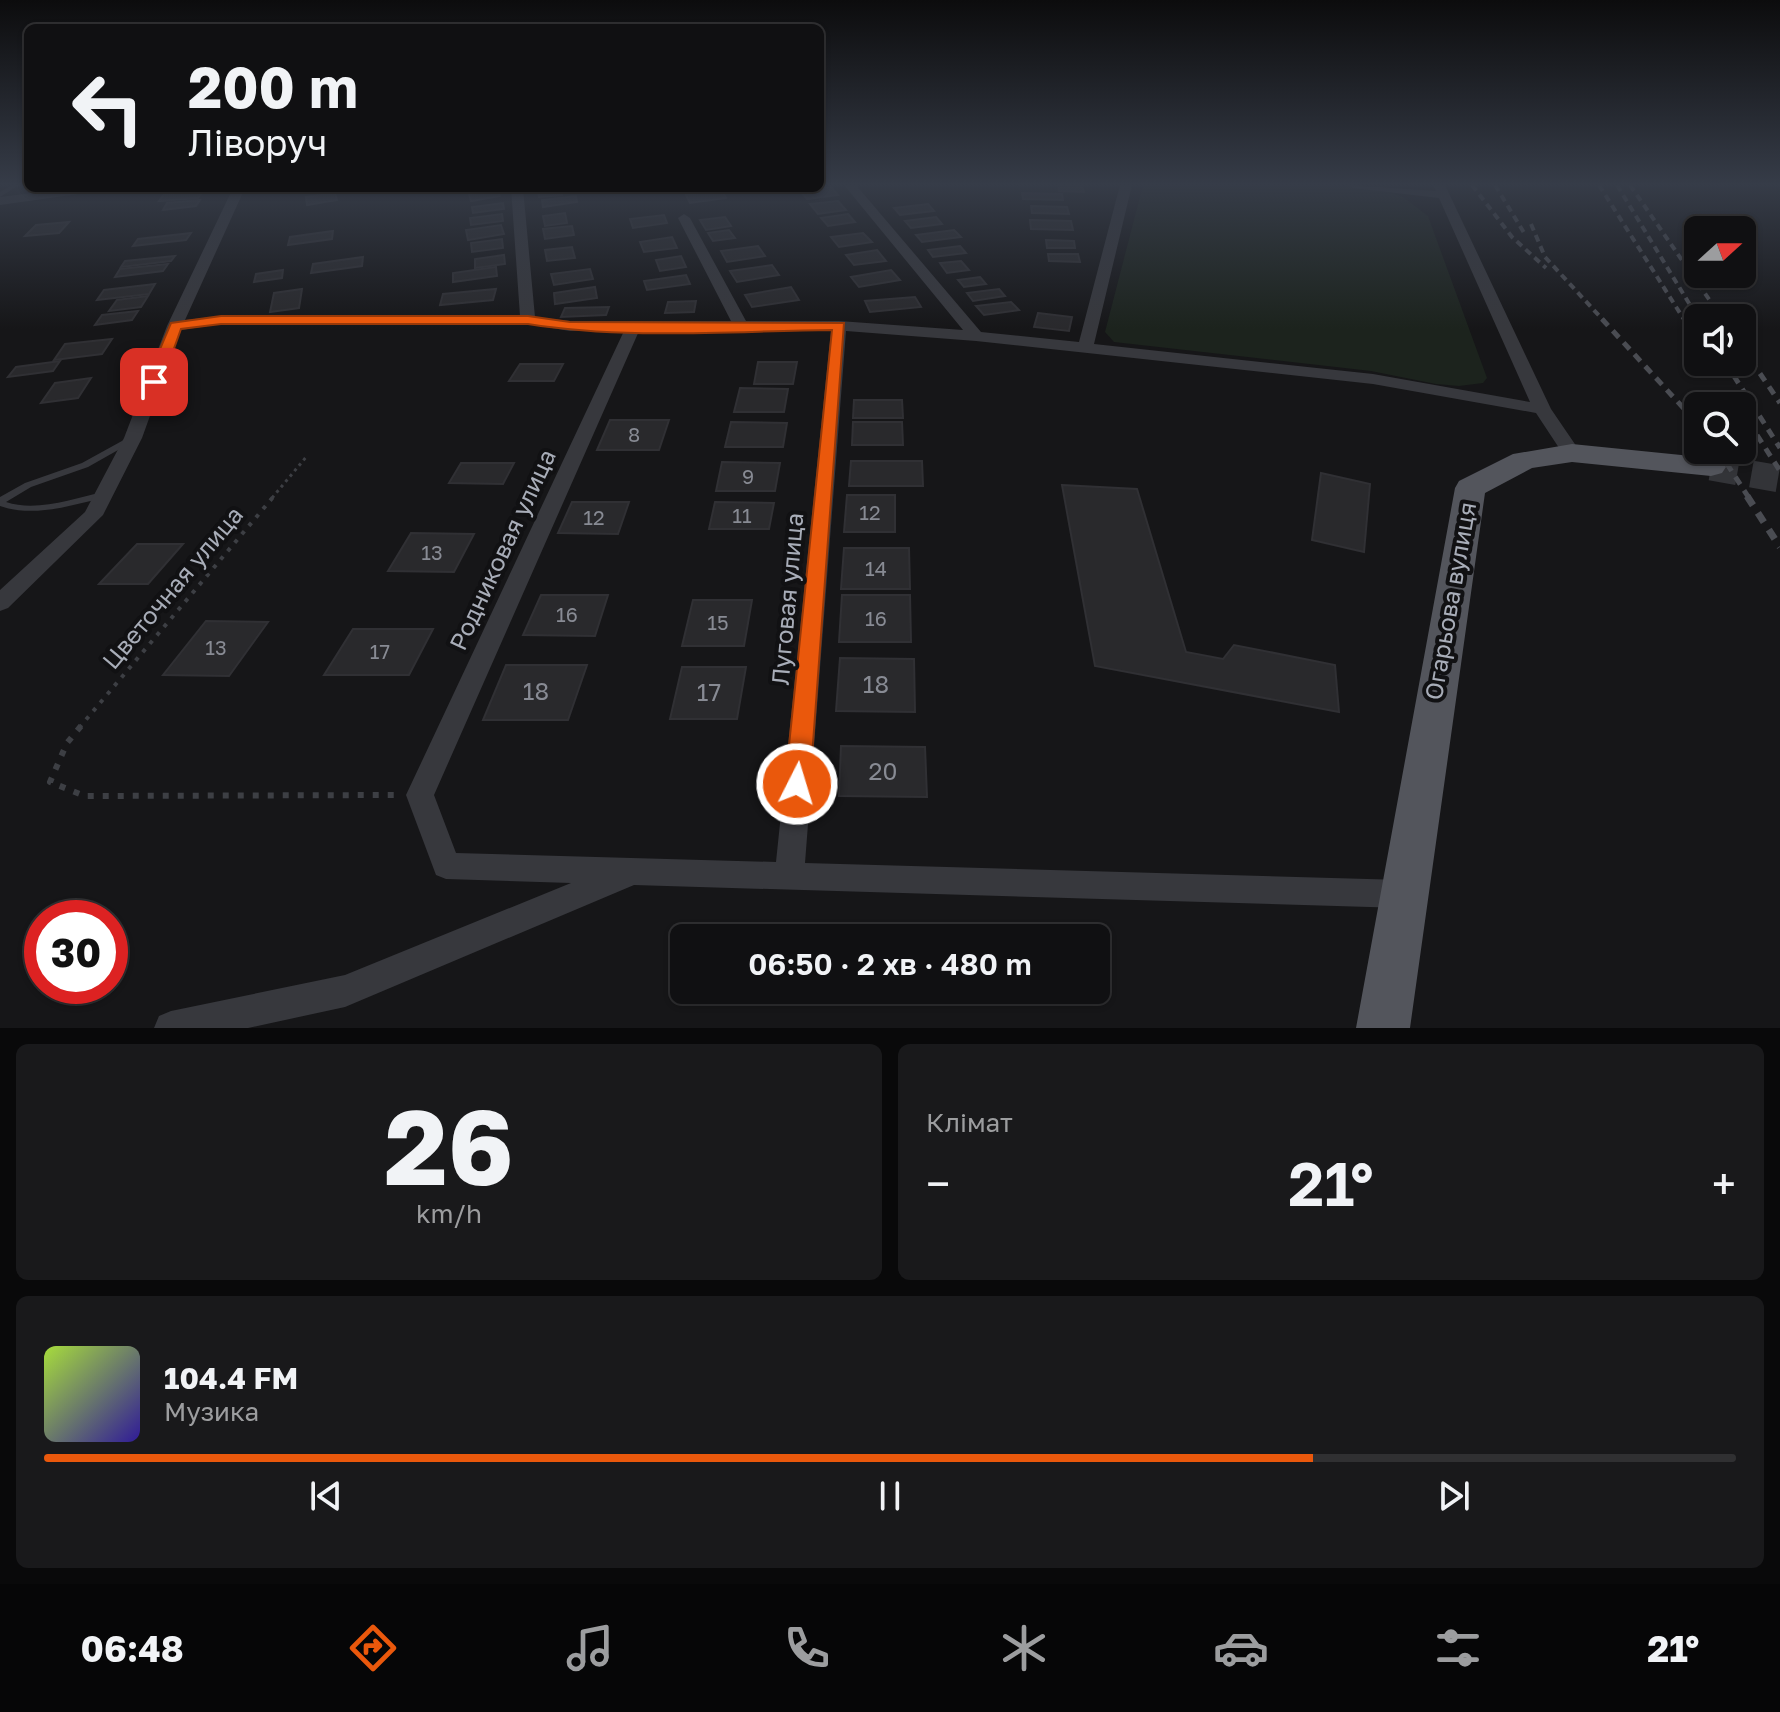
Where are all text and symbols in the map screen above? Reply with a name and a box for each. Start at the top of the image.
text: 200 m [188,53,358,120]
icon: left [56,56,160,160]
text: Ліворуч [188,121,327,164]
north arrow [1684,216,1756,288]
map controls [1684,216,1756,464]
button: sound [1684,304,1756,376]
pin [120,348,188,416]
icon: arrive [132,360,176,404]
button: search [1684,392,1756,464]
house number: 8 [628,422,640,446]
street label: Родниковая улица [442,444,561,654]
house number: 9 [742,464,754,488]
street label: Огарьова вулиця [1418,499,1481,702]
street label: Цветочная улица [95,500,248,674]
house number: 12 [859,500,881,524]
house number: 11 [732,503,752,527]
house number: 12 [583,505,605,529]
street label: Луговая улица [765,511,808,686]
house number: 13 [421,540,443,564]
house number: 14 [865,556,887,580]
house number: 16 [556,602,578,626]
house number: 16 [865,606,887,630]
house number: 15 [707,610,729,634]
house number: 13 [205,635,227,659]
house number: 17 [370,639,390,663]
house number: 18 [863,669,889,698]
house number: 18 [523,676,549,705]
house number: 17 [697,677,721,706]
position arrow [755,742,839,826]
house number: 20 [869,756,897,785]
speed limit sign: 30 [24,900,128,1004]
text: 06:50 · 2 хв · 480 m [748,946,1032,982]
text: 26 [384,1083,514,1208]
text: Клімат [926,1107,1013,1138]
text: 21° [1288,1147,1374,1219]
text: − [926,1157,950,1210]
text: + [1712,1157,1736,1210]
text: km/h [416,1198,482,1229]
text: 104.4 FM [164,1360,298,1396]
text: Музика [164,1396,259,1427]
icon: previous [304,1474,348,1518]
icon: pause [868,1474,912,1518]
icon: next [1432,1474,1476,1518]
icon: directions [345,1620,401,1676]
icon: music [562,1620,618,1676]
icon: phone [779,1620,835,1676]
icon: climate [996,1620,1052,1676]
icon: car [1213,1620,1269,1676]
icon: filters [1430,1620,1486,1676]
text: 06:48 [81,1627,184,1670]
text: 21° [1647,1627,1699,1670]

